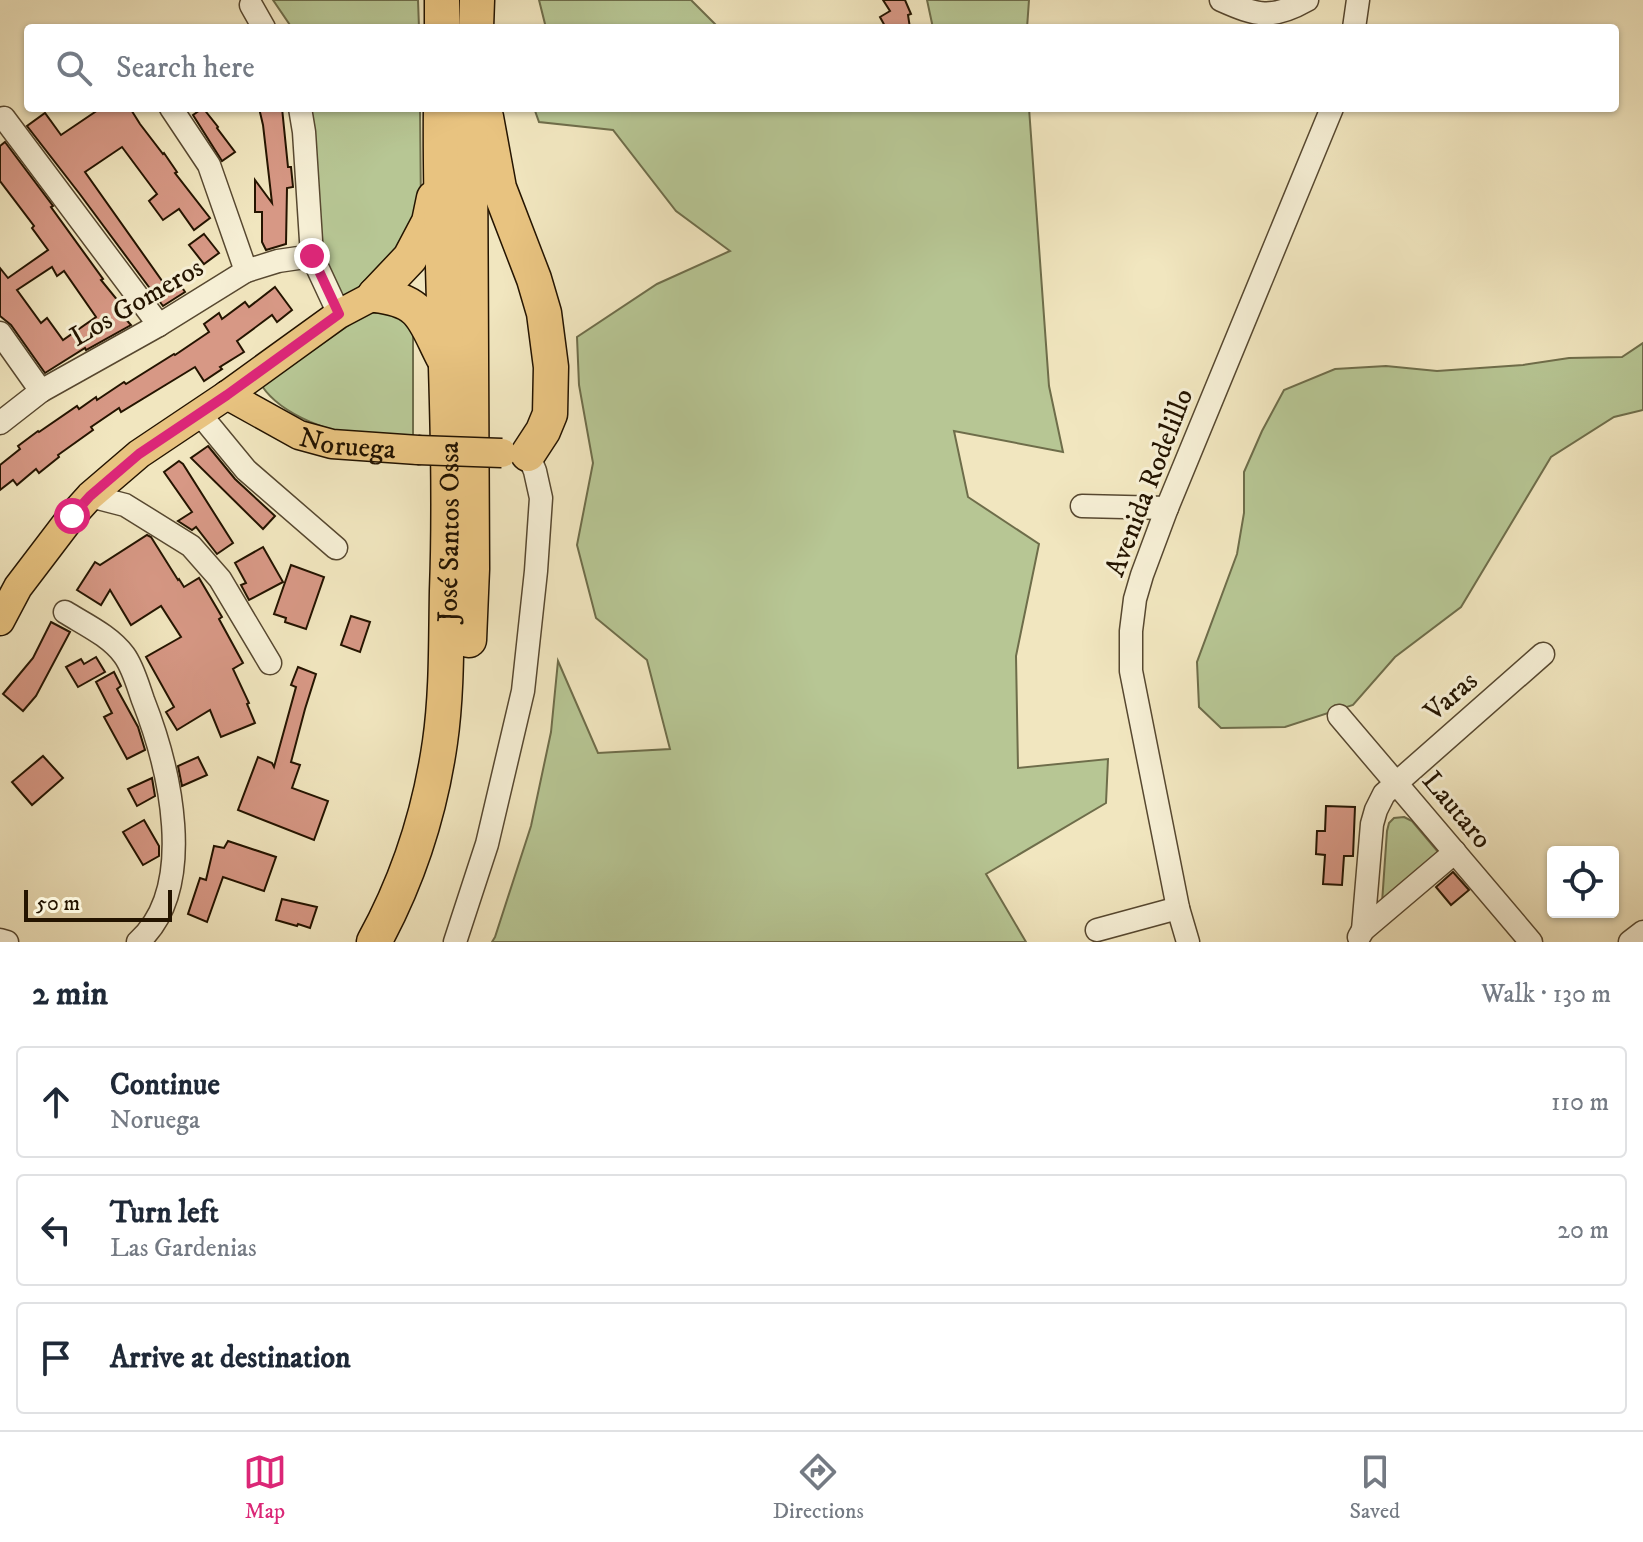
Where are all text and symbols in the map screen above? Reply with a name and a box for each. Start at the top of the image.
search box [24,24,1619,112]
icon: search [52,46,96,90]
text: Search here [116,50,255,87]
route end [294,238,330,274]
street label: Los Gomeros [64,250,210,355]
street label: Avenida Rodelillo [1097,384,1201,581]
street label: Noruega [295,420,397,467]
street label: José Santos Ossa [431,441,468,625]
route start [54,498,90,534]
street label: Varas [1416,663,1485,730]
street label: Lautaro [1414,764,1499,856]
map controls [1547,846,1619,918]
button: locate [1547,846,1619,918]
scale bar [24,886,172,922]
text: 50 m [36,890,80,917]
text: 2 min [32,973,108,1015]
text: Walk · 130 m [1481,978,1611,1011]
text: Continue [110,1067,220,1104]
icon: ahead [34,1080,78,1124]
text: 110 m [1551,1086,1609,1119]
text: Noruega [110,1104,200,1137]
text: Turn left [110,1195,219,1232]
icon: left [34,1208,78,1252]
text: 20 m [1557,1214,1609,1247]
text: Las Gardenias [110,1232,257,1265]
icon: arrive [34,1336,78,1380]
text: Arrive at destination [110,1340,351,1377]
tab: Map [243,1450,287,1525]
tab: Directions [773,1450,864,1525]
tab: Saved [1350,1450,1400,1525]

